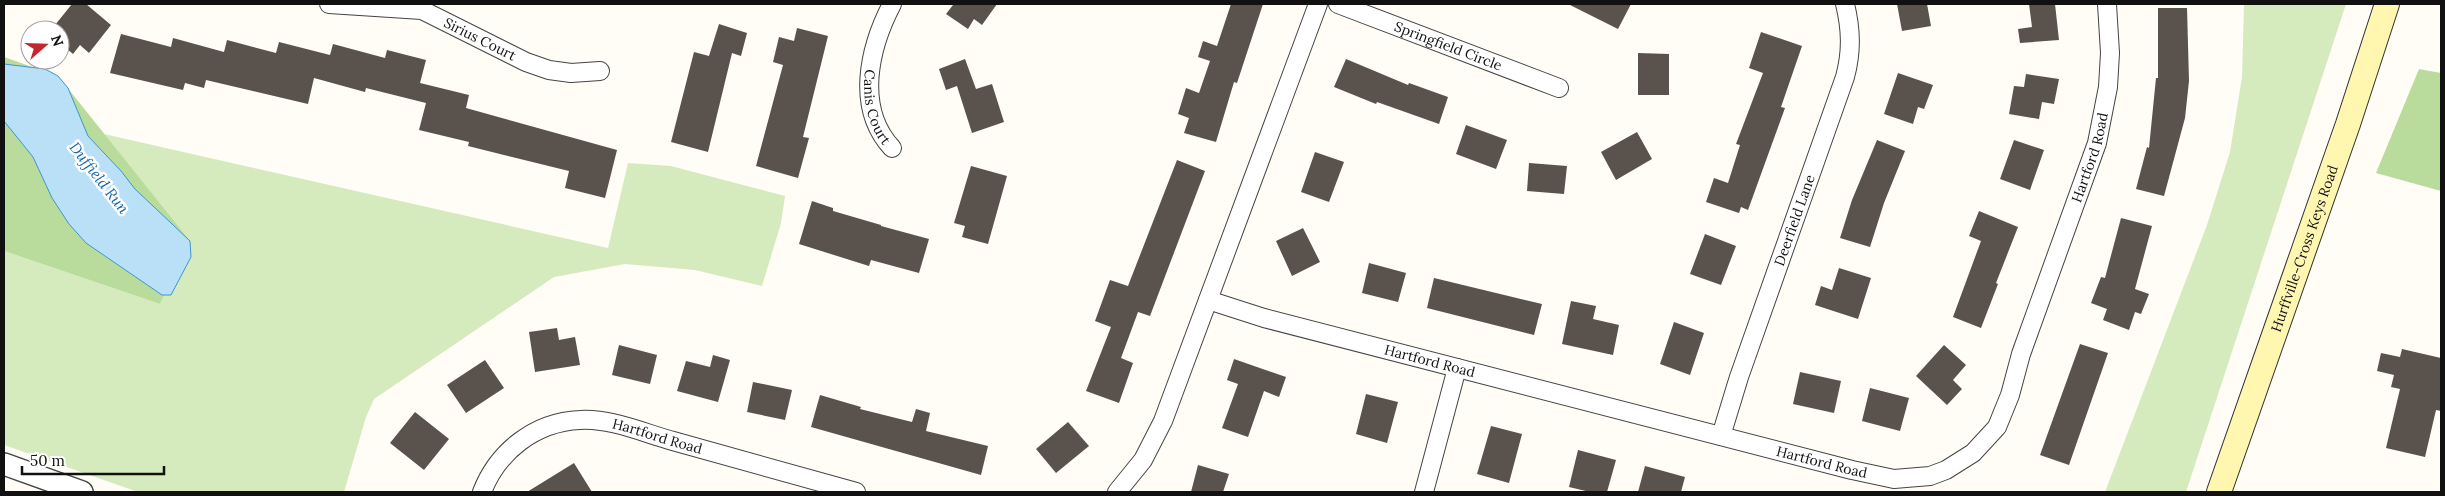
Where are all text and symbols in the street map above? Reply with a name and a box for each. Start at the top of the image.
street label: Sirius Court [441,13,520,65]
street label: Springfield Circle [1392,17,1505,75]
north arrow [20,20,70,70]
text: N [47,32,68,49]
street label: Canis Court [860,69,895,149]
street label: Hartford Road [2067,111,2112,205]
water label: Duffield Run [66,138,134,218]
street label: Hurffville-Cross Keys Road [2267,163,2342,334]
street label: Deerfield Lane [1770,172,1819,268]
street label: Hartford Road [1382,340,1477,381]
street label: Hartford Road [610,414,704,458]
street label: Hartford Road [1775,442,1869,482]
scale bar [22,444,165,476]
text: 50 m [30,451,65,470]

